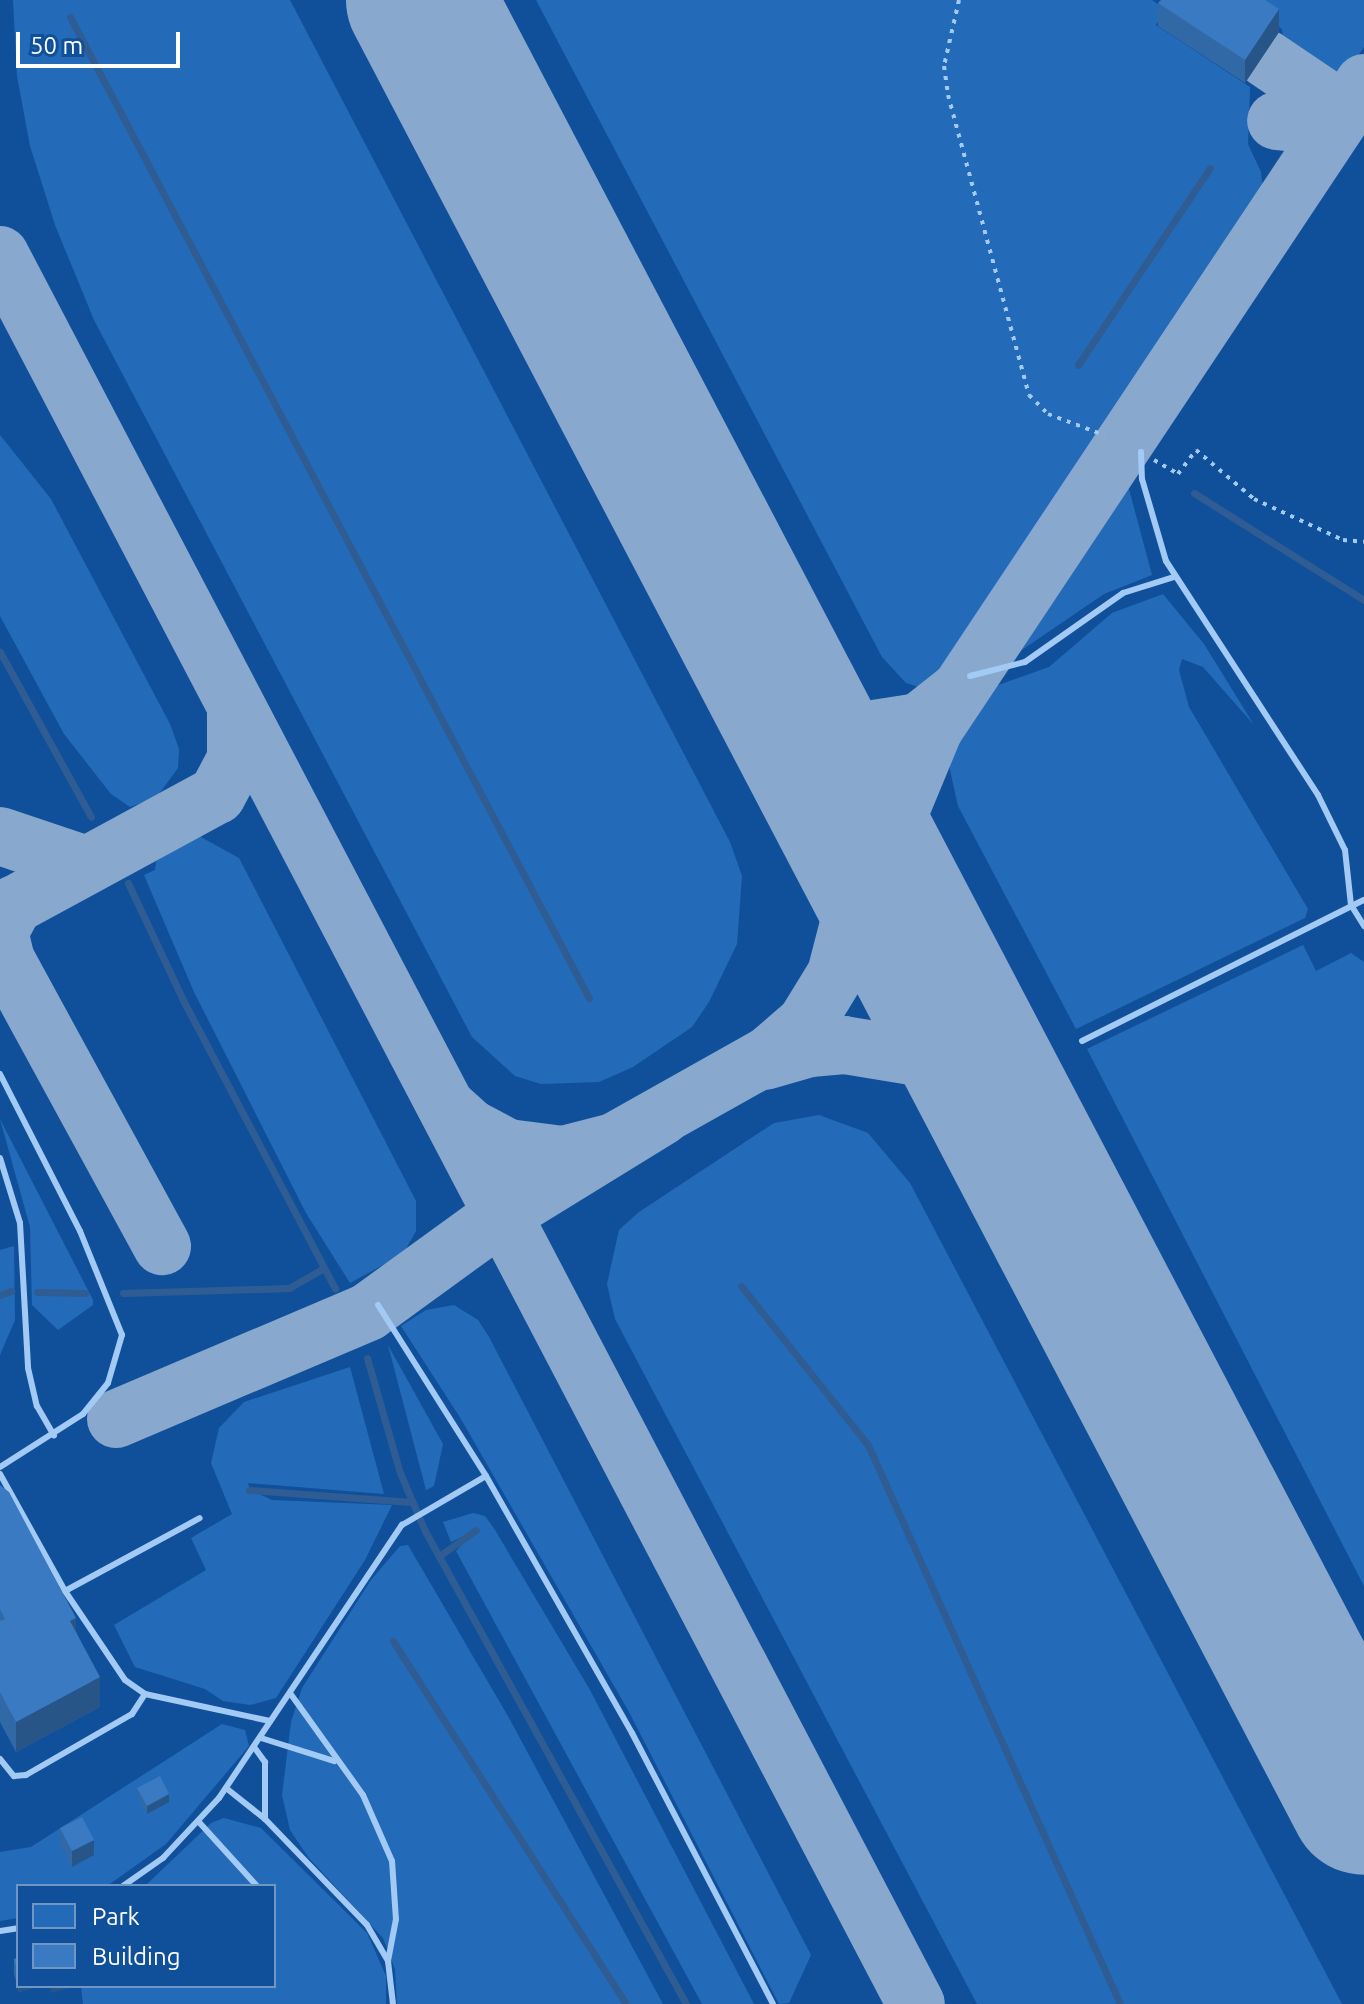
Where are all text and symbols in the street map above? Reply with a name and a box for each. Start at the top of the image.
scale bar [20,16,184,66]
text: 50 m [30,32,83,59]
legend [16,1884,276,1988]
text: Park [92,1903,140,1930]
text: Building [92,1943,180,1970]

